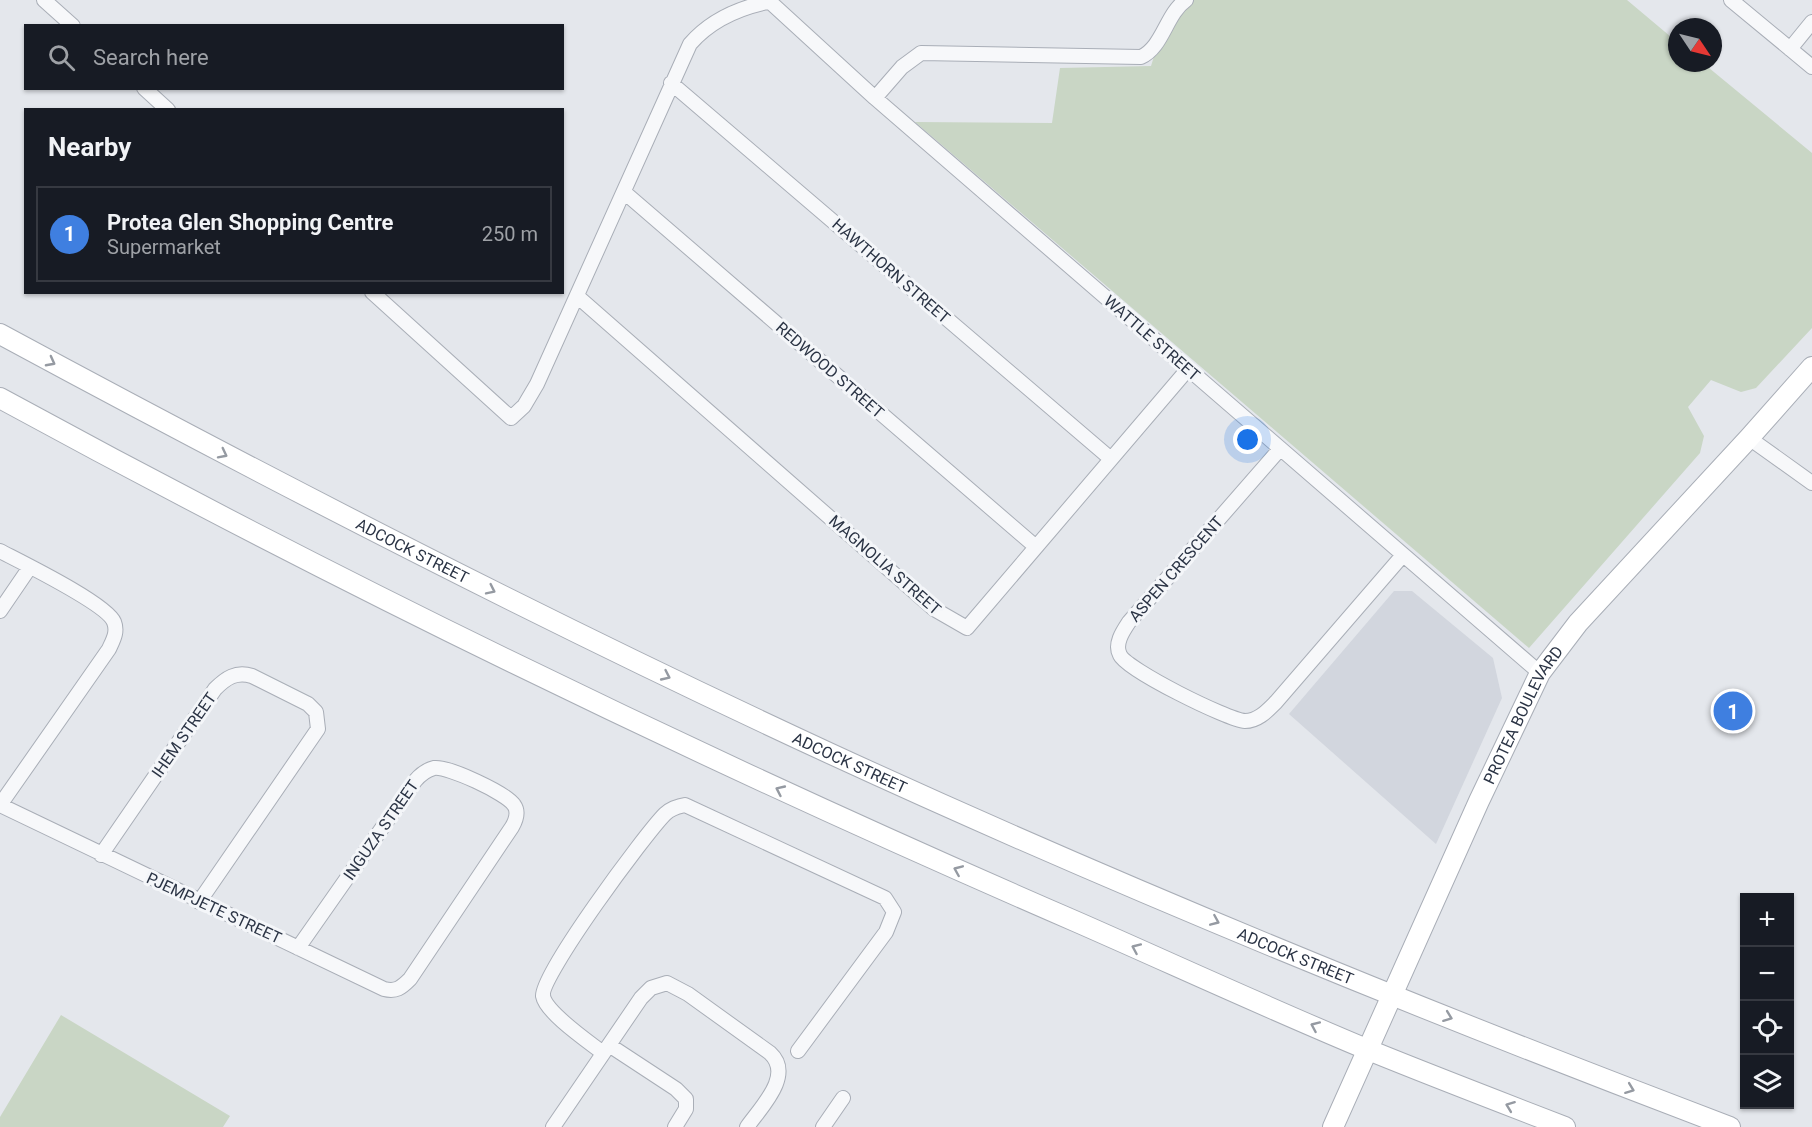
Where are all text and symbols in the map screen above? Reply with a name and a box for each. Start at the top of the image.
north arrow [1668,18,1722,72]
search box [24,24,564,90]
icon: search [45,41,78,74]
text: Search here [93,45,209,70]
text: Nearby [48,132,131,162]
text: Protea Glen Shopping Centre [107,210,393,235]
street label: HAWTHORN STREET [828,215,954,328]
text: 1 [64,222,75,246]
text: 250 m [482,222,538,246]
text: Supermarket [107,235,221,259]
street label: WATTLE STREET [1100,291,1204,385]
street label: REDWOOD STREET [772,318,888,422]
one-way arrow [45,355,56,366]
your location [1233,425,1262,454]
one-way arrow [217,447,228,458]
street label: MAGNOLIA STREET [825,511,945,619]
street label: ASPEN CRESCENT [1125,512,1227,626]
street label: ADCOCK STREET [353,514,472,587]
one-way arrow [484,583,495,594]
street label: PROTEA BOULEVARD [1479,642,1567,787]
one-way arrow [659,668,670,680]
street label: IHEM STREET [148,688,221,781]
pin: 1 [1714,688,1752,734]
street label: ADCOCK STREET [790,728,910,797]
street label: INGUZA STREET [339,776,423,884]
one-way arrow [775,785,786,797]
one-way arrow [953,866,964,878]
street label: PJEMPJETE STREET [144,868,285,948]
map controls [1740,893,1794,1109]
button: + [1740,893,1794,947]
one-way arrow [1208,914,1219,926]
street label: ADCOCK STREET [1235,924,1357,988]
one-way arrow [1132,943,1143,955]
button: − [1740,947,1794,1001]
button: locate [1740,1001,1794,1055]
one-way arrow [1442,1010,1453,1022]
one-way arrow [1310,1022,1321,1034]
button: layers [1740,1055,1794,1109]
one-way arrow [1624,1081,1635,1094]
one-way arrow [1505,1100,1516,1113]

